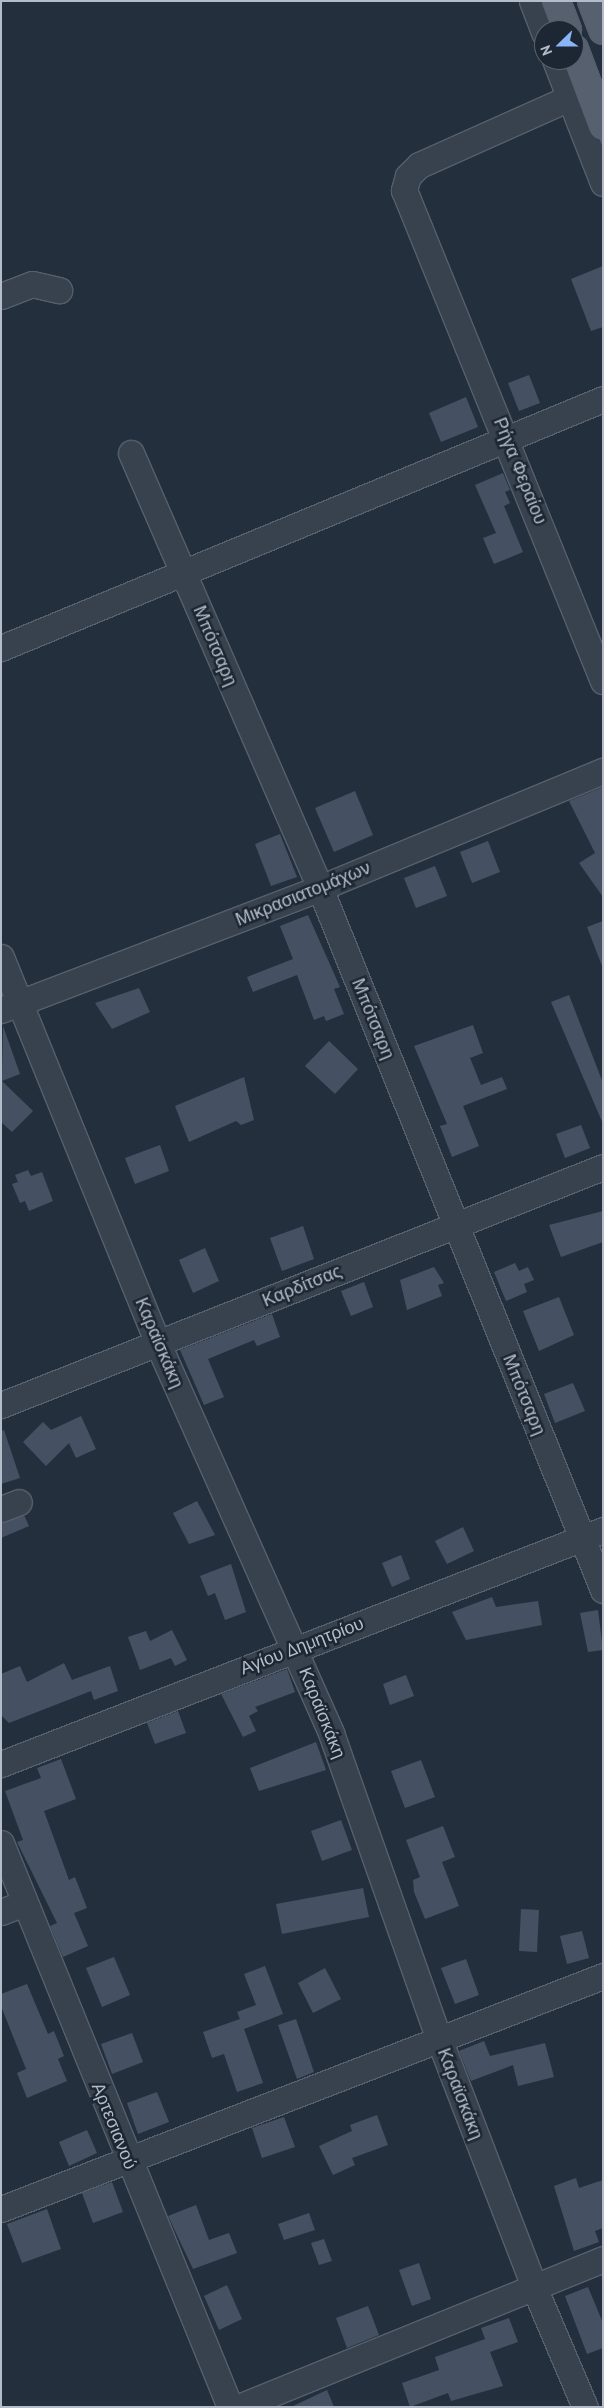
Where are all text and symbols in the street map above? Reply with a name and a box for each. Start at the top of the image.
north arrow [534,20,584,70]
text: N [536,43,556,58]
street label: Ρήγα Φεραίου [489,415,551,527]
street label: Μπότσαρη [188,603,242,689]
street label: Μικρασιατομάχων [232,857,374,931]
street label: Μπότσαρη [347,975,399,1063]
street label: Καρδίτσας [259,1260,345,1312]
street label: Καραϊσκάκη [130,1295,188,1391]
street label: Μπότσαρη [498,1351,550,1439]
street label: Αγίου Δημητρίου [237,1612,367,1680]
street label: Καραϊσκάκη [294,1664,350,1762]
street label: Καραϊσκάκη [433,2045,487,2143]
street label: Αρτεσιανού [87,2080,141,2172]

